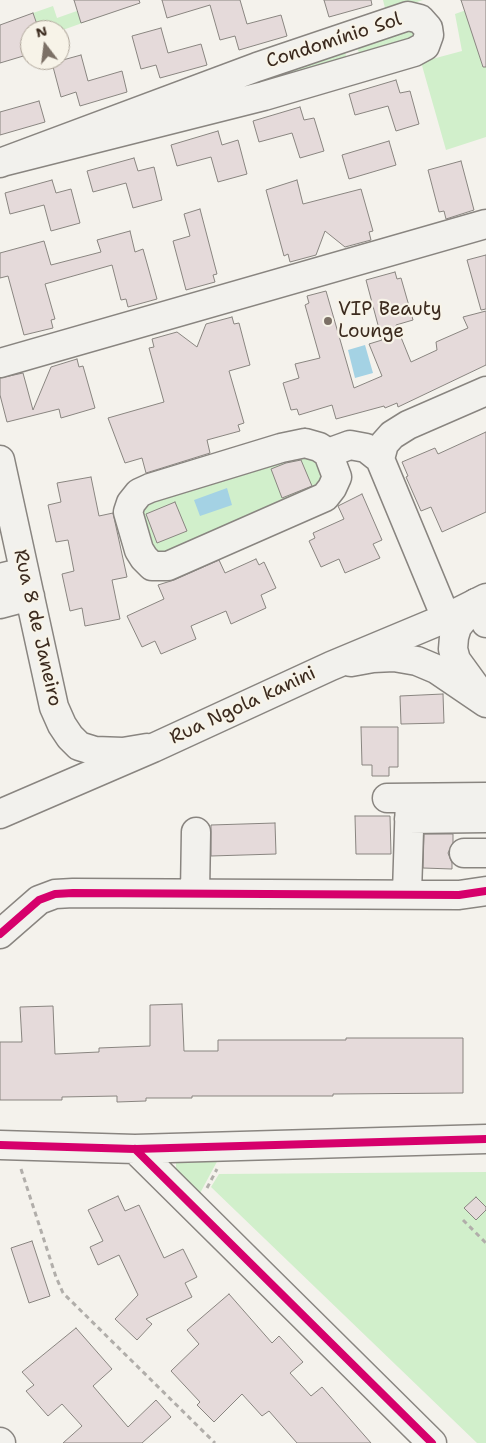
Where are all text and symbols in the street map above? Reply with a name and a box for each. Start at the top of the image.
street label: Condomínio Sol [263,8,405,74]
north arrow [20,20,70,70]
text: N [34,21,49,42]
place label: VIP Beauty Lounge [338,299,442,343]
marker: VIP Beauty Lounge [322,315,334,327]
street label: Rua 8 de Janeiro [8,547,66,709]
street label: Rua Ngola kanini [166,662,320,750]

